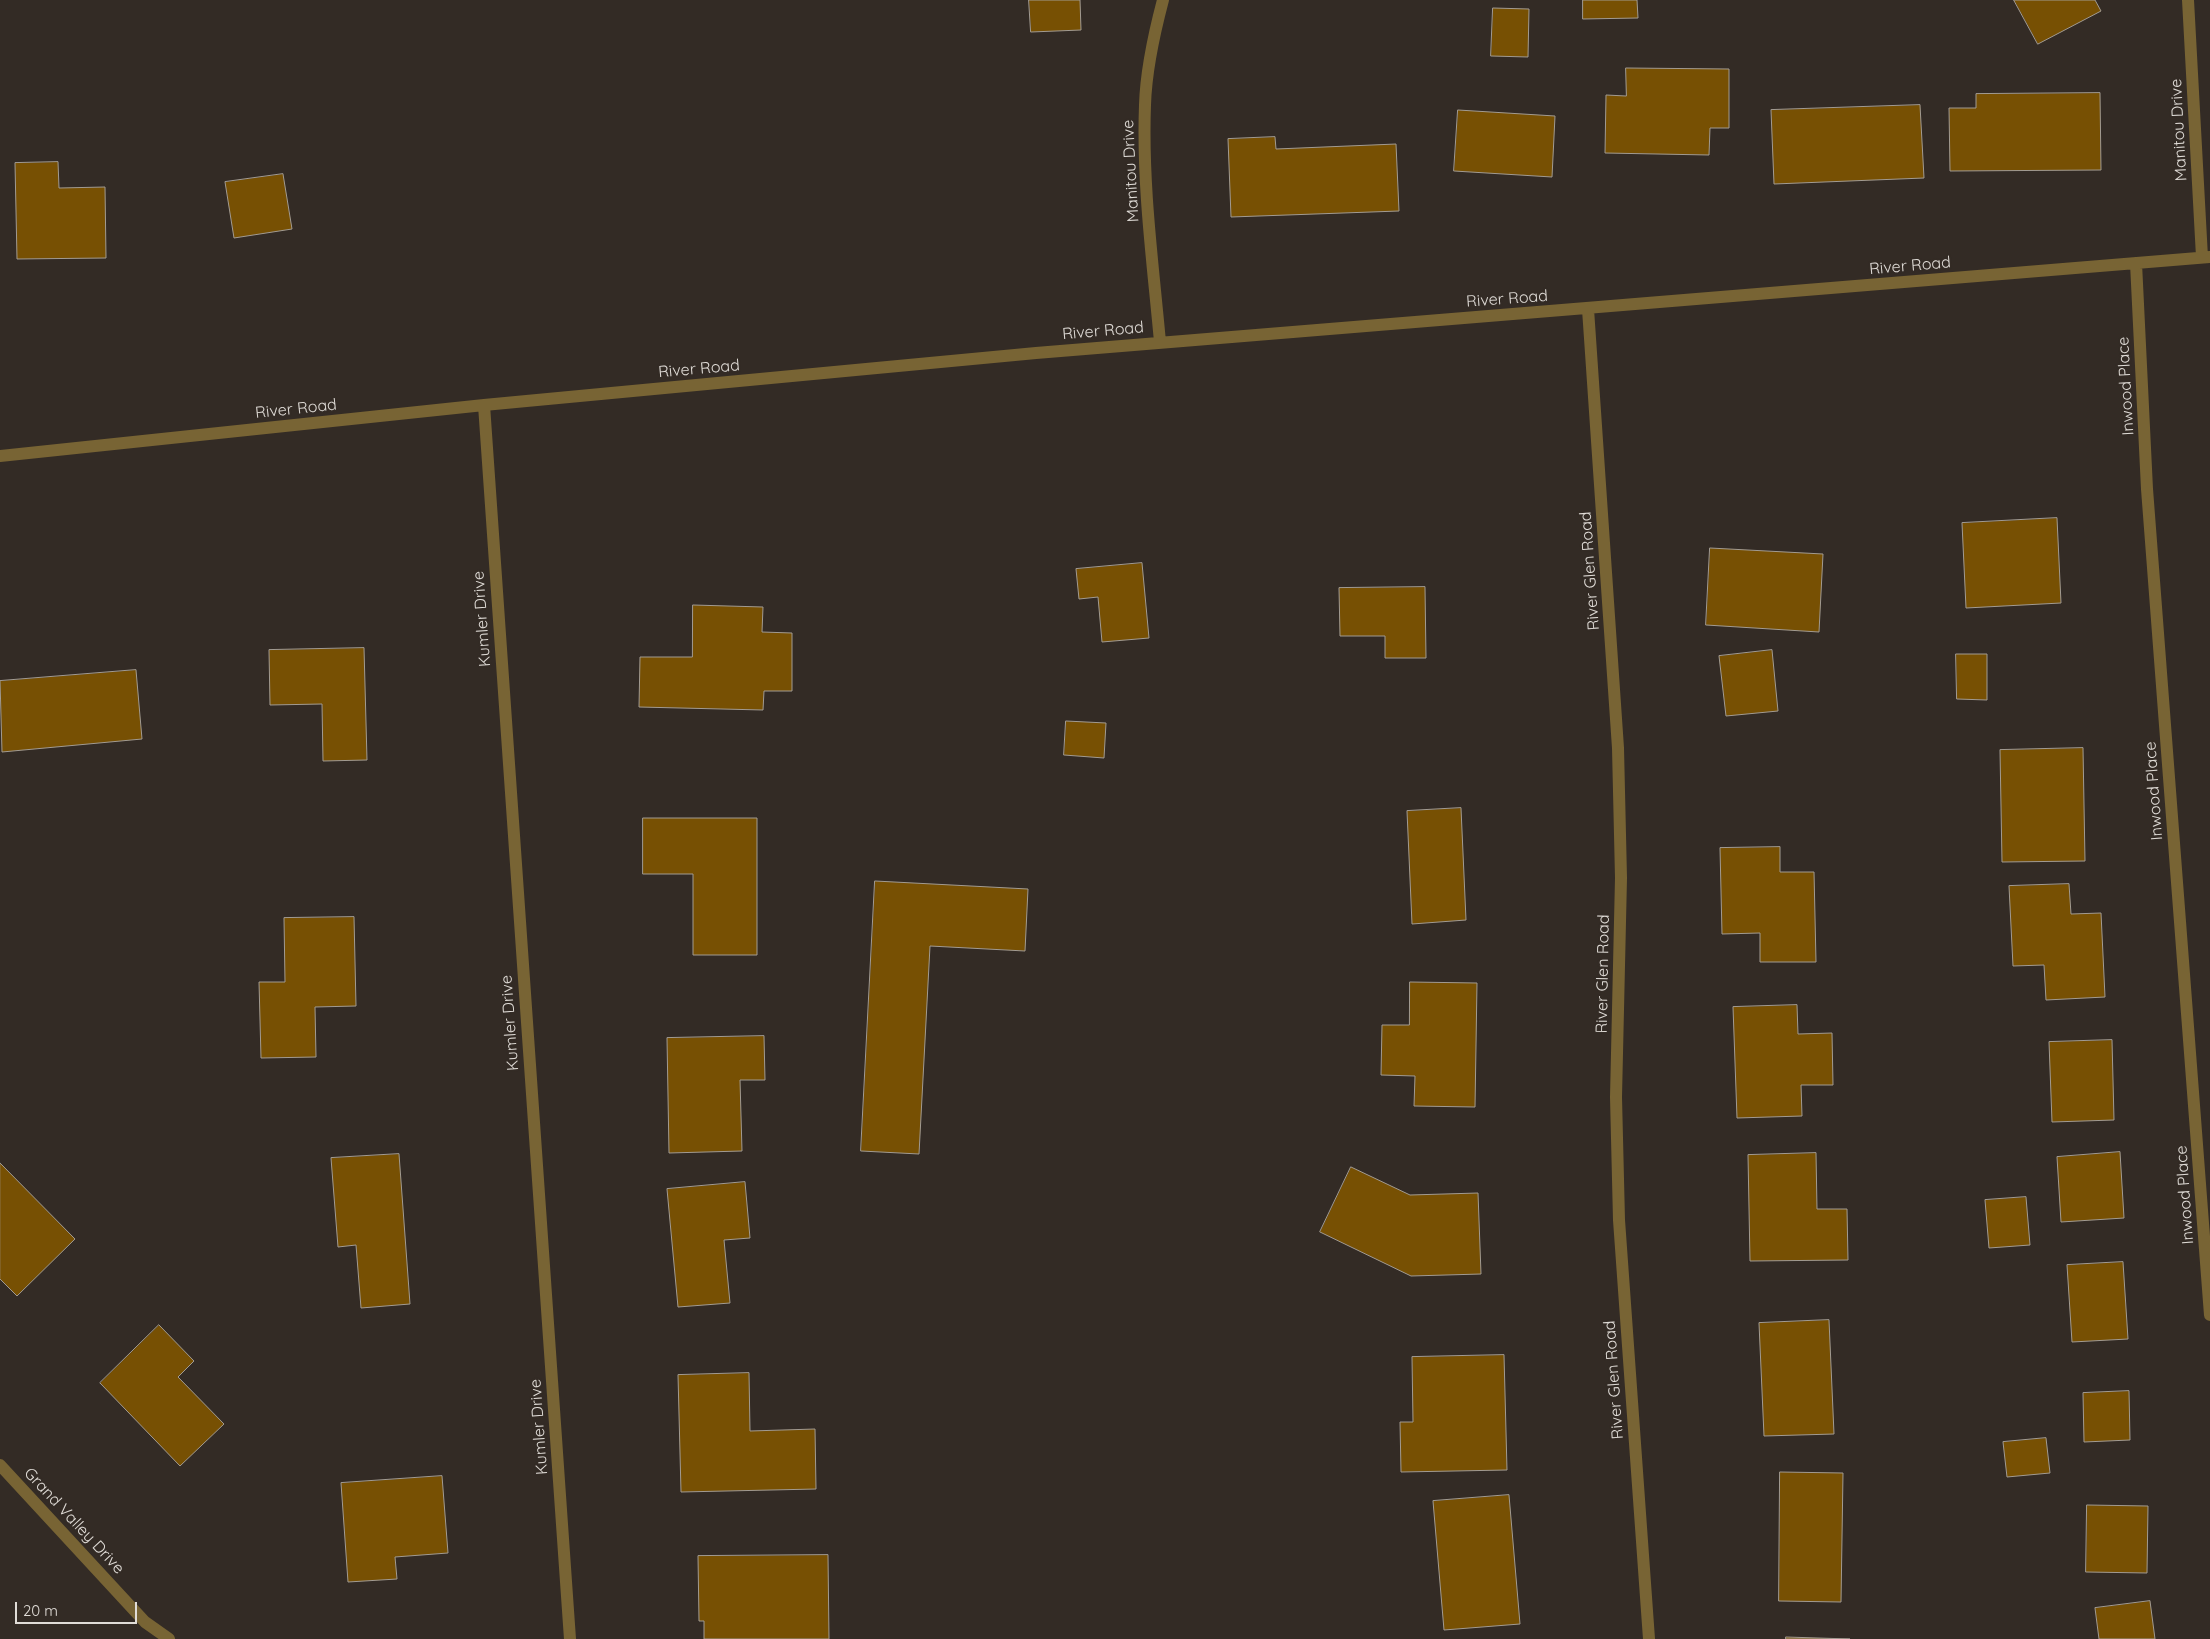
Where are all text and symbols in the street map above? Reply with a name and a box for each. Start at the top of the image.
street label: Manitou Drive [2167,78,2191,182]
street label: Manitou Drive [1119,119,1143,223]
street label: River Road [1868,253,1952,279]
street label: River Road [1466,287,1548,311]
street label: River Road [1061,318,1145,344]
street label: Inwood Place [2114,336,2138,436]
street label: River Road [657,356,741,382]
street label: River Road [254,395,338,423]
street label: River Glen Road [1576,511,1604,631]
street label: Kumler Drive [469,570,495,668]
street label: Inwood Place [2141,741,2167,841]
street label: River Glen Road [1592,914,1614,1034]
street label: Kumler Drive [497,974,523,1072]
street label: Inwood Place [2172,1145,2198,1245]
street label: River Glen Road [1600,1320,1628,1440]
street label: Kumler Drive [526,1378,552,1476]
street label: Grand Valley Drive [20,1464,128,1578]
scale bar [18,1592,140,1624]
text: 20 m [23,1601,58,1620]

